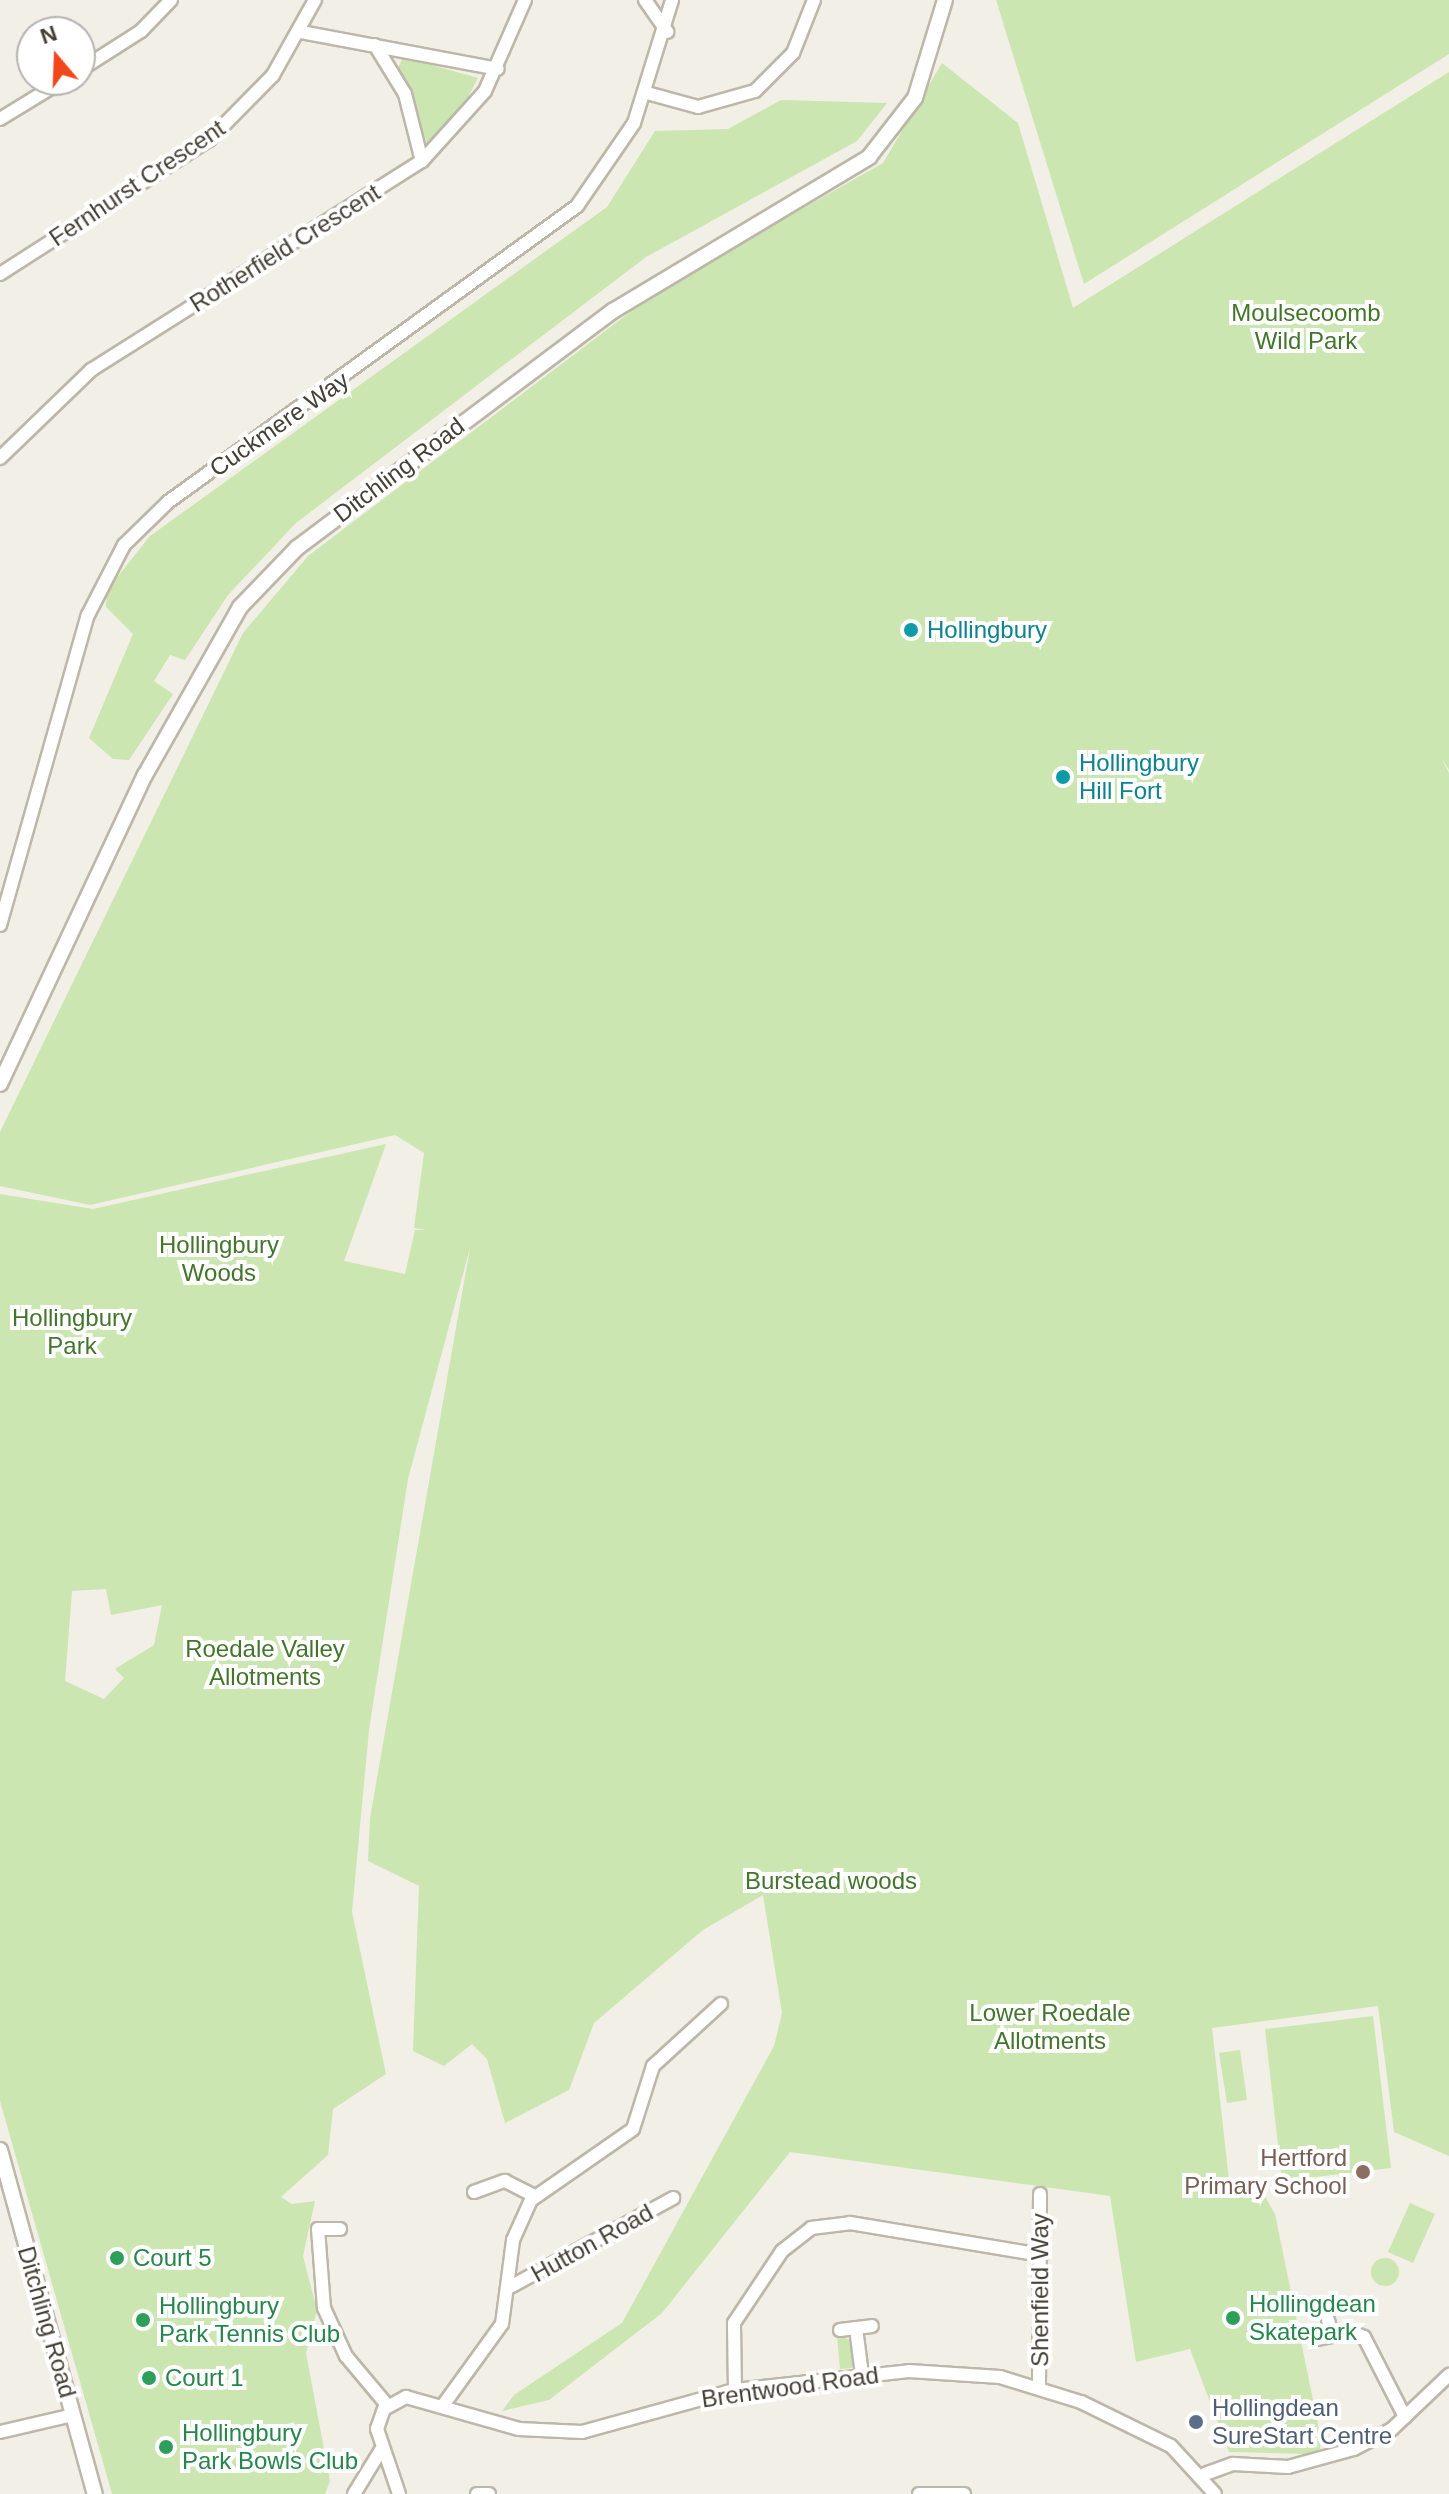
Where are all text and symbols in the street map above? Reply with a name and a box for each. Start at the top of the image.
north arrow [16,16,96,96]
text: N [37,20,60,49]
street label: Fernhurst Crescent [44,114,230,252]
street label: Rotherfield Crescent [185,178,385,318]
park label: Moulsecoomb Wild Park [1231,299,1381,355]
street label: Cuckmere Way [204,365,354,483]
street label: Ditchling Road [328,412,470,528]
place label: Hollingbury [927,616,1047,644]
marker: Hollingbury [902,621,920,639]
place label: Hollingbury Hill Fort [1079,749,1199,805]
marker: Hollingbury Hill Fort [1054,768,1072,786]
park label: Hollingbury Woods [159,1231,279,1287]
park label: Hollingbury Park [12,1304,132,1360]
park label: Roedale Valley Allotments [185,1635,345,1691]
park label: Burstead woods [745,1867,917,1895]
park label: Lower Roedale Allotments [969,1999,1131,2055]
place label: Hertford Primary School [1184,2144,1347,2200]
marker: Hertford Primary School [1354,2163,1372,2181]
street label: Hutton Road [526,2198,658,2288]
street label: Shenfield Way [1026,2213,1054,2367]
street label: Ditchling Road [12,2243,82,2401]
place label: Court 5 [133,2244,212,2272]
marker: Court 5 [108,2249,126,2267]
place label: Hollingdean Skatepark [1249,2290,1376,2346]
place label: Hollingbury Park Tennis Club [159,2292,340,2348]
marker: Hollingdean Skatepark [1224,2309,1242,2327]
marker: Hollingbury Park Tennis Club [134,2311,152,2329]
street label: Brentwood Road [699,2360,881,2414]
place label: Court 1 [165,2364,244,2392]
marker: Court 1 [140,2369,158,2387]
place label: Hollingdean SureStart Centre [1212,2394,1392,2450]
marker: Hollingdean SureStart Centre [1187,2413,1205,2431]
place label: Hollingbury Park Bowls Club [182,2419,358,2475]
marker: Hollingbury Park Bowls Club [157,2438,175,2456]

